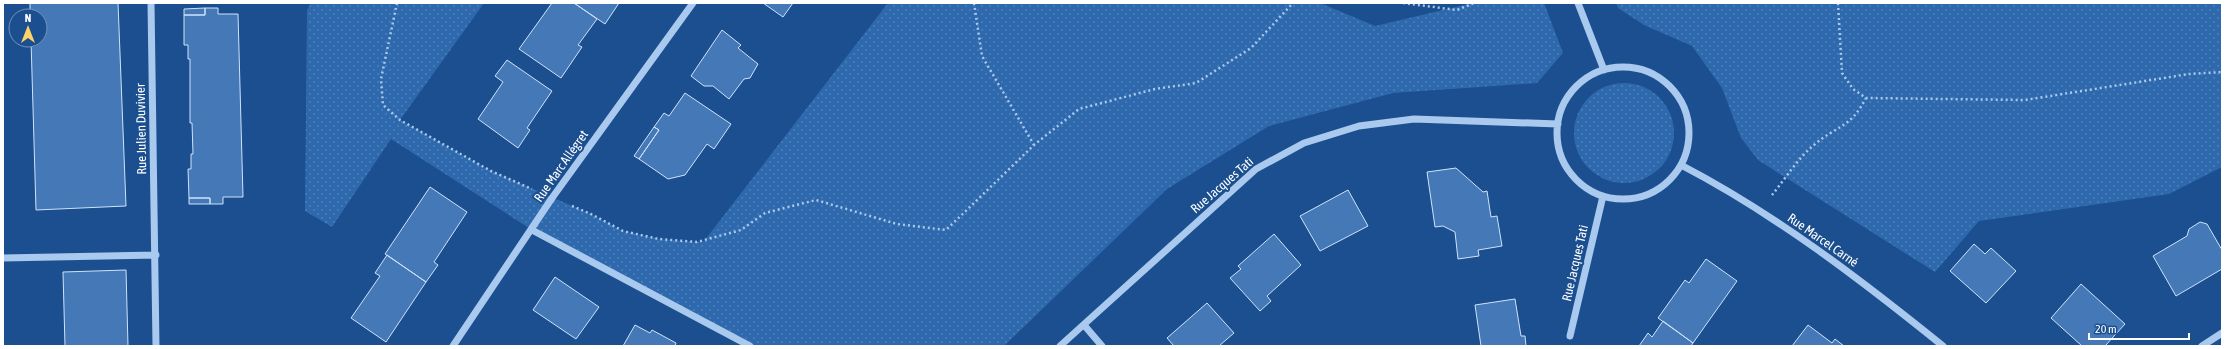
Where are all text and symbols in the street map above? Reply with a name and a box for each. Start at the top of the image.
north arrow [8,8,48,48]
text: N [25,12,31,24]
street label: Rue Julien Duvivier [133,83,149,175]
street label: Rue Marc Allégret [531,127,591,205]
street label: Rue Jacques Tati [1188,154,1256,216]
street label: Rue Marcel Carné [1785,210,1861,270]
street label: Rue Jacques Tati [1559,223,1591,303]
scale bar [2089,315,2189,341]
text: 20 m [2095,322,2117,336]

